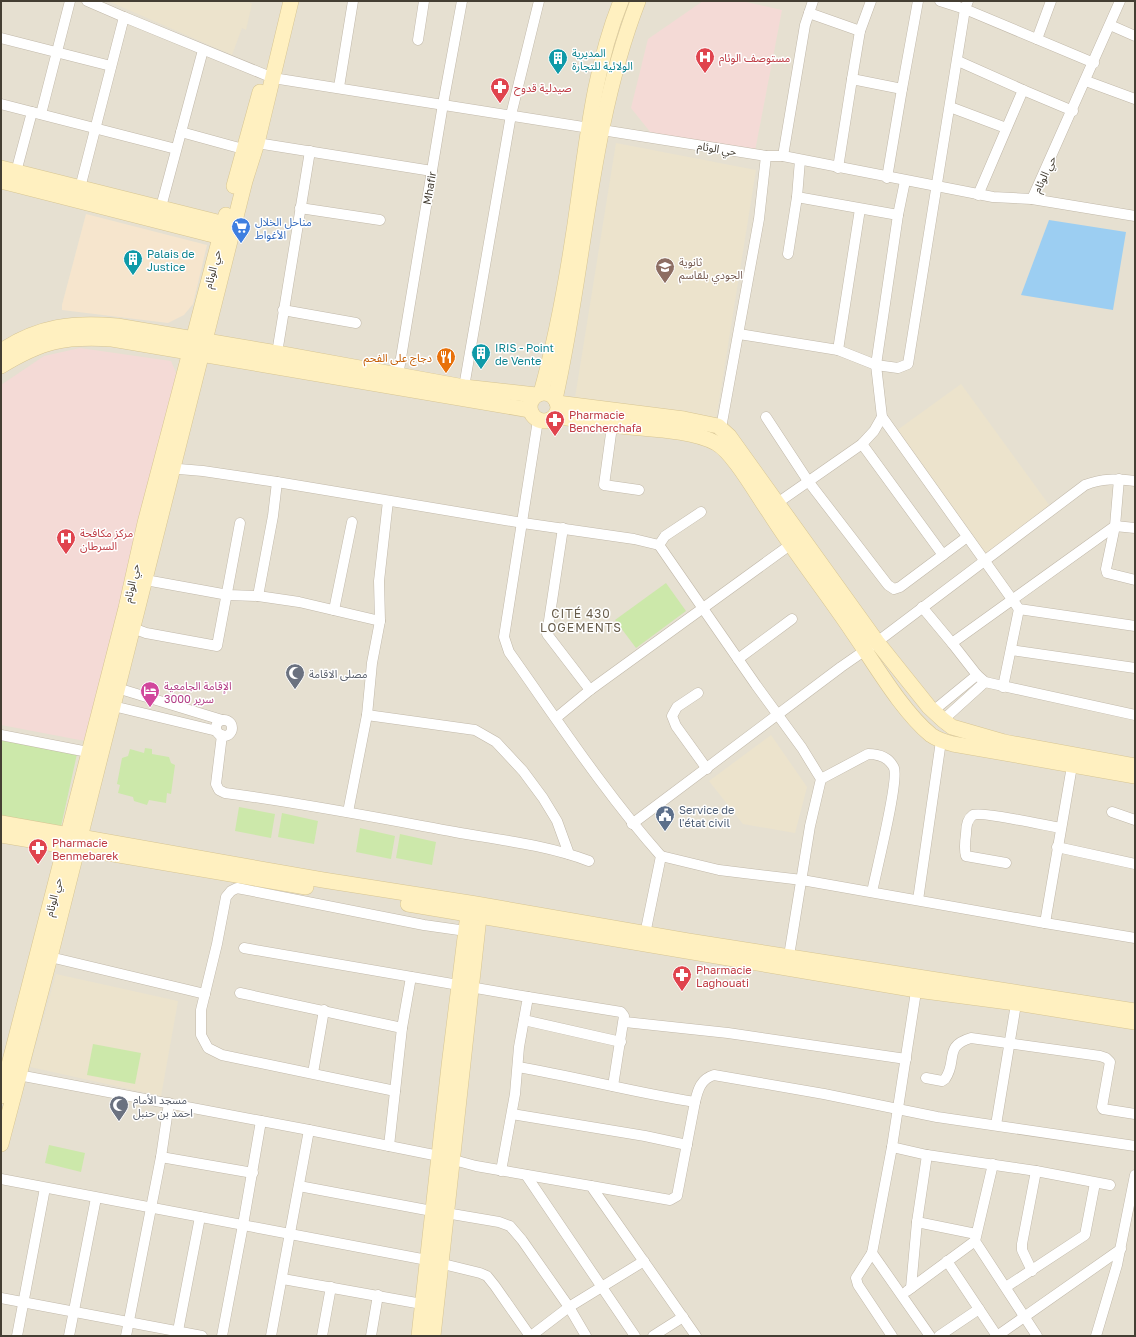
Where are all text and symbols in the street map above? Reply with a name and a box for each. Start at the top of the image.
place label: المديرية الولائية للتجارة [572,46,633,73]
hospital icon: مستوصف الوئام [694,46,716,74]
building icon: المديرية الولائية للتجارة [547,47,569,75]
place label: مستوصف الوئام [719,51,791,66]
pharmacy icon: صيدلية قدوح [489,76,511,104]
place label: صيدلية قدوح [514,81,572,96]
street label: حي الوئام [696,138,738,161]
street label: حي الوئام [1030,153,1062,196]
street label: Mhafir [420,170,438,206]
place label: مناحل الخلال الأغواط [255,215,312,242]
supermarket icon: مناحل الخلال الأغواط [230,216,252,244]
place label: Palais de Justice [147,247,195,273]
building icon: Palais de Justice [122,248,144,276]
street label: حي الوئام [201,248,227,291]
place label: ثانوية الجودي بلقاسم [679,255,743,284]
school or university icon: ثانوية الجودي بلقاسم [654,256,676,284]
place label: IRIS - Point de Vente [495,341,554,367]
building icon: IRIS - Point de Vente [470,342,492,370]
restaurant icon: دجاج على الفحم [435,346,457,374]
place label: دجاج على الفحم [364,351,432,367]
place label: Pharmacie Bencherchafa [569,408,642,434]
pharmacy icon: Pharmacie Bencherchafa [544,409,566,437]
place label: مركز مكافحة السرطان [80,526,133,553]
hospital icon: مركز مكافحة السرطان [55,527,77,555]
street label: حي الوئام [121,562,145,604]
district label: CITÉ 430 LOGEMENTS [540,606,622,635]
mosque icon: مصلى الاقامة [284,662,306,690]
place label: مصلى الاقامة [309,667,368,681]
place label: الإقامة الجامعية 3000 سرير [164,679,232,706]
hotel icon: الإقامة الجامعية 3000 سرير [139,680,161,708]
place label: Service de l'état civil [679,803,734,829]
public building icon: Service de l'état civil [654,804,676,832]
place label: Pharmacie Benmebarek [52,836,118,862]
pharmacy icon: Pharmacie Benmebarek [27,837,49,865]
street label: حي الوئام [42,876,68,919]
place label: Pharmacie Laghouati [696,963,752,989]
pharmacy icon: Pharmacie Laghouati [671,964,693,992]
place label: مسجد الأمام احمد بن حنبل [133,1093,193,1120]
mosque icon: مسجد الأمام احمد بن حنبل [108,1094,130,1122]

